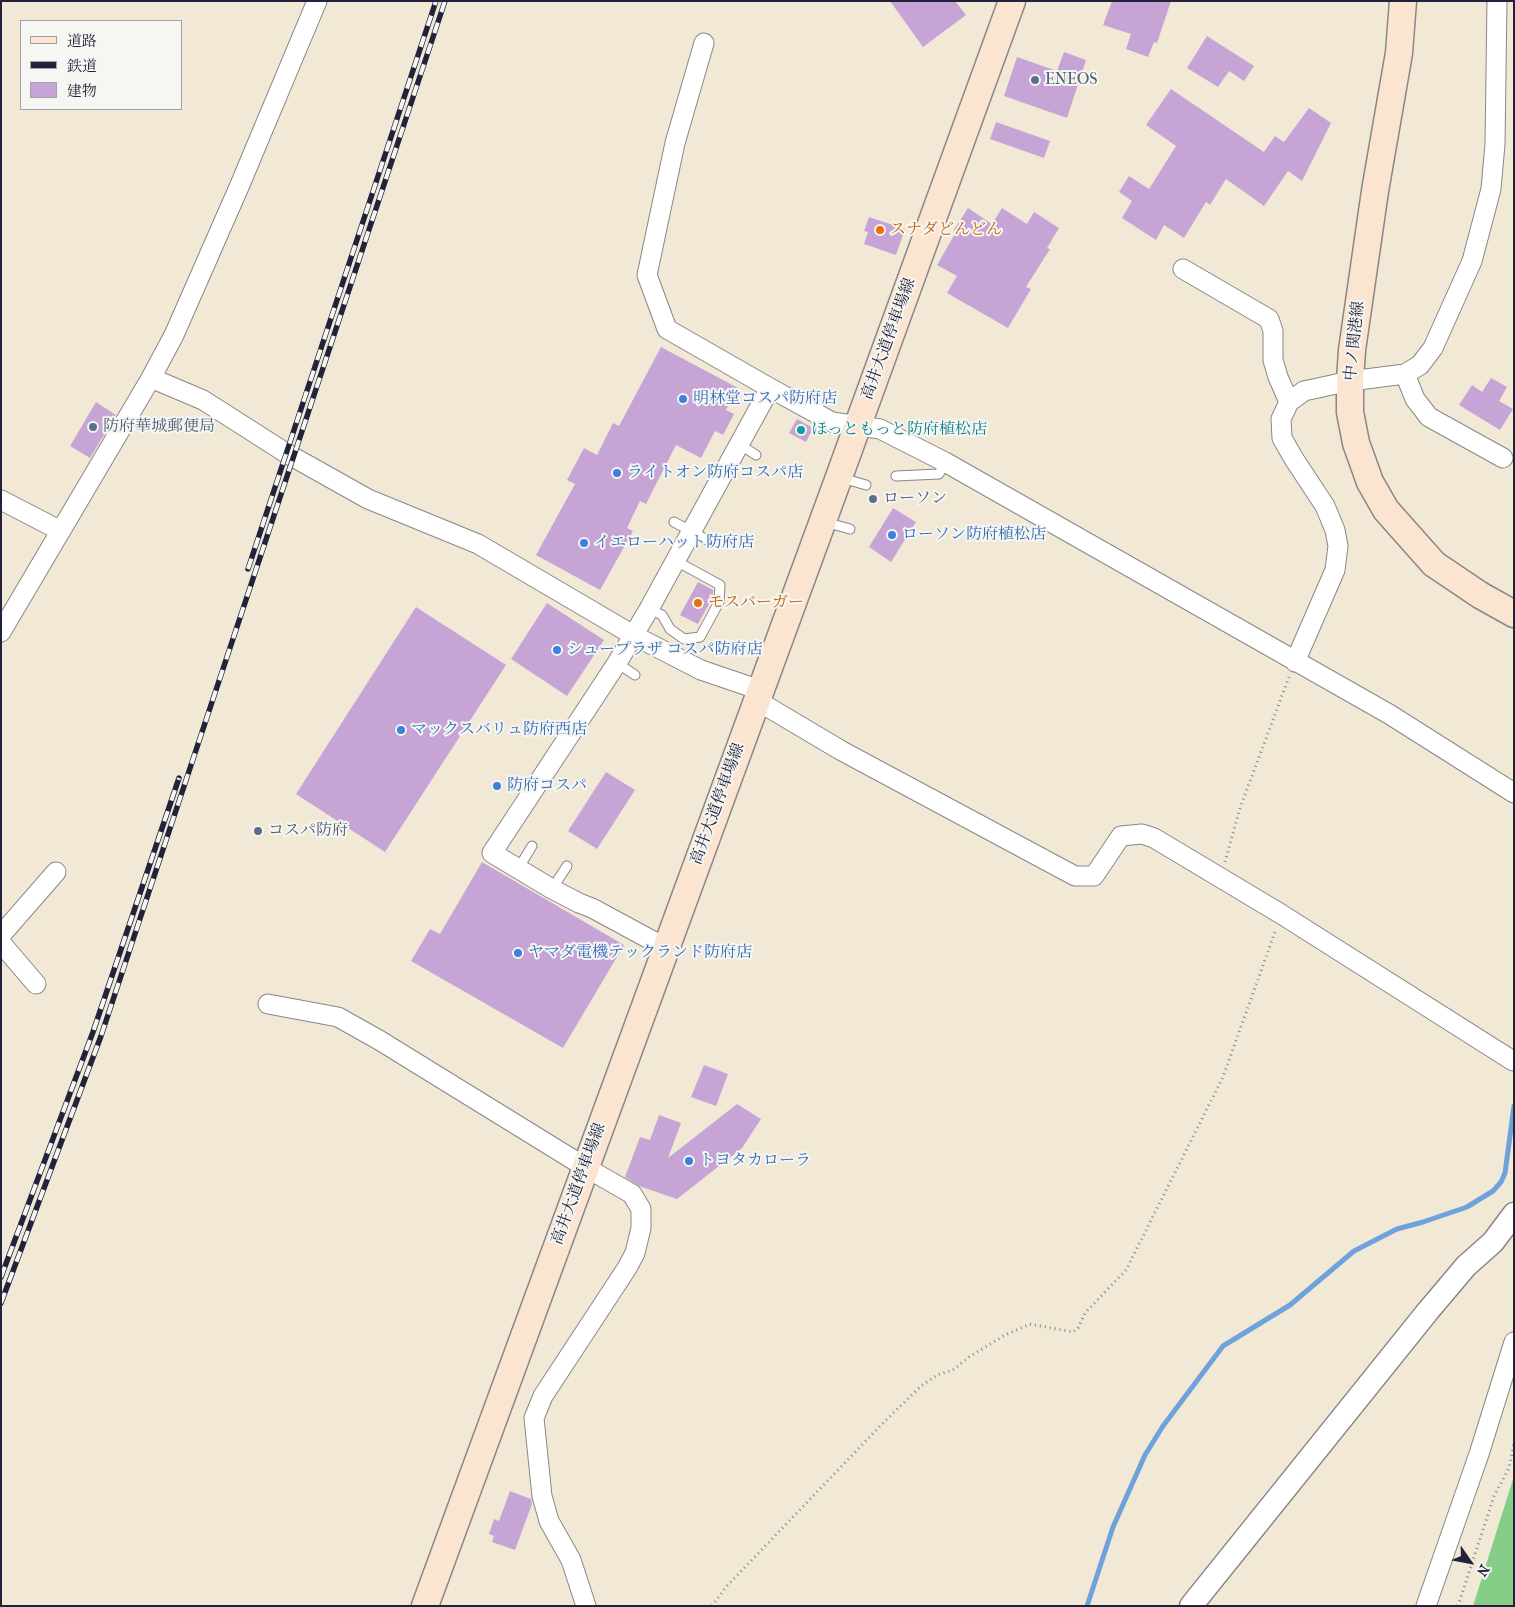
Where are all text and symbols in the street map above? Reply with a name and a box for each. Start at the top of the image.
legend [20,20,182,110]
text: 道路 [67,32,97,50]
text: 鉄道 [67,57,97,75]
place label: ENEOS [1045,70,1098,90]
marker: ENEOS [1029,74,1041,86]
text: 建物 [67,82,97,100]
place label: スナダどんどん [890,220,1002,240]
marker: スナダどんどん [874,224,886,236]
street label: 高井大道停車場線 [858,276,920,402]
street label: 中ノ関港線 [1341,300,1369,382]
place label: 明林堂コスパ防府店 [693,389,837,409]
marker: 明林堂コスパ防府店 [677,393,689,405]
place label: 防府華城郵便局 [103,417,215,437]
place label: ほっともっと防府植松店 [811,420,987,440]
marker: 防府華城郵便局 [87,421,99,433]
marker: ほっともっと防府植松店 [795,424,807,436]
place label: ライトオン防府コスパ店 [627,463,803,483]
marker: ライトオン防府コスパ店 [611,467,623,479]
place label: ローソン [883,489,947,509]
marker: ローソン [867,493,879,505]
place label: ローソン防府植松店 [902,525,1046,545]
marker: ローソン防府植松店 [886,529,898,541]
place label: イエローハット防府店 [594,533,754,553]
marker: イエローハット防府店 [578,537,590,549]
place label: モスバーガー [708,593,804,613]
marker: モスバーガー [692,597,704,609]
place label: シュープラザ コスパ防府店 [567,640,762,660]
marker: シュープラザ コスパ防府店 [551,644,563,656]
place label: マックスバリュ防府西店 [411,720,587,740]
marker: マックスバリュ防府西店 [395,724,407,736]
street label: 高井大道停車場線 [687,741,749,867]
place label: 防府コスパ [507,776,587,796]
marker: 防府コスパ [491,780,503,792]
place label: コスパ防府 [268,821,348,841]
marker: コスパ防府 [252,825,264,837]
place label: ヤマダ電機テックランド防府店 [528,943,752,963]
marker: ヤマダ電機テックランド防府店 [512,947,524,959]
street label: 高井大道停車場線 [548,1121,610,1247]
place label: トヨタカローラ [699,1151,811,1171]
marker: トヨタカローラ [683,1155,695,1167]
north arrow [1445,1537,1495,1587]
text: N [1473,1561,1493,1580]

